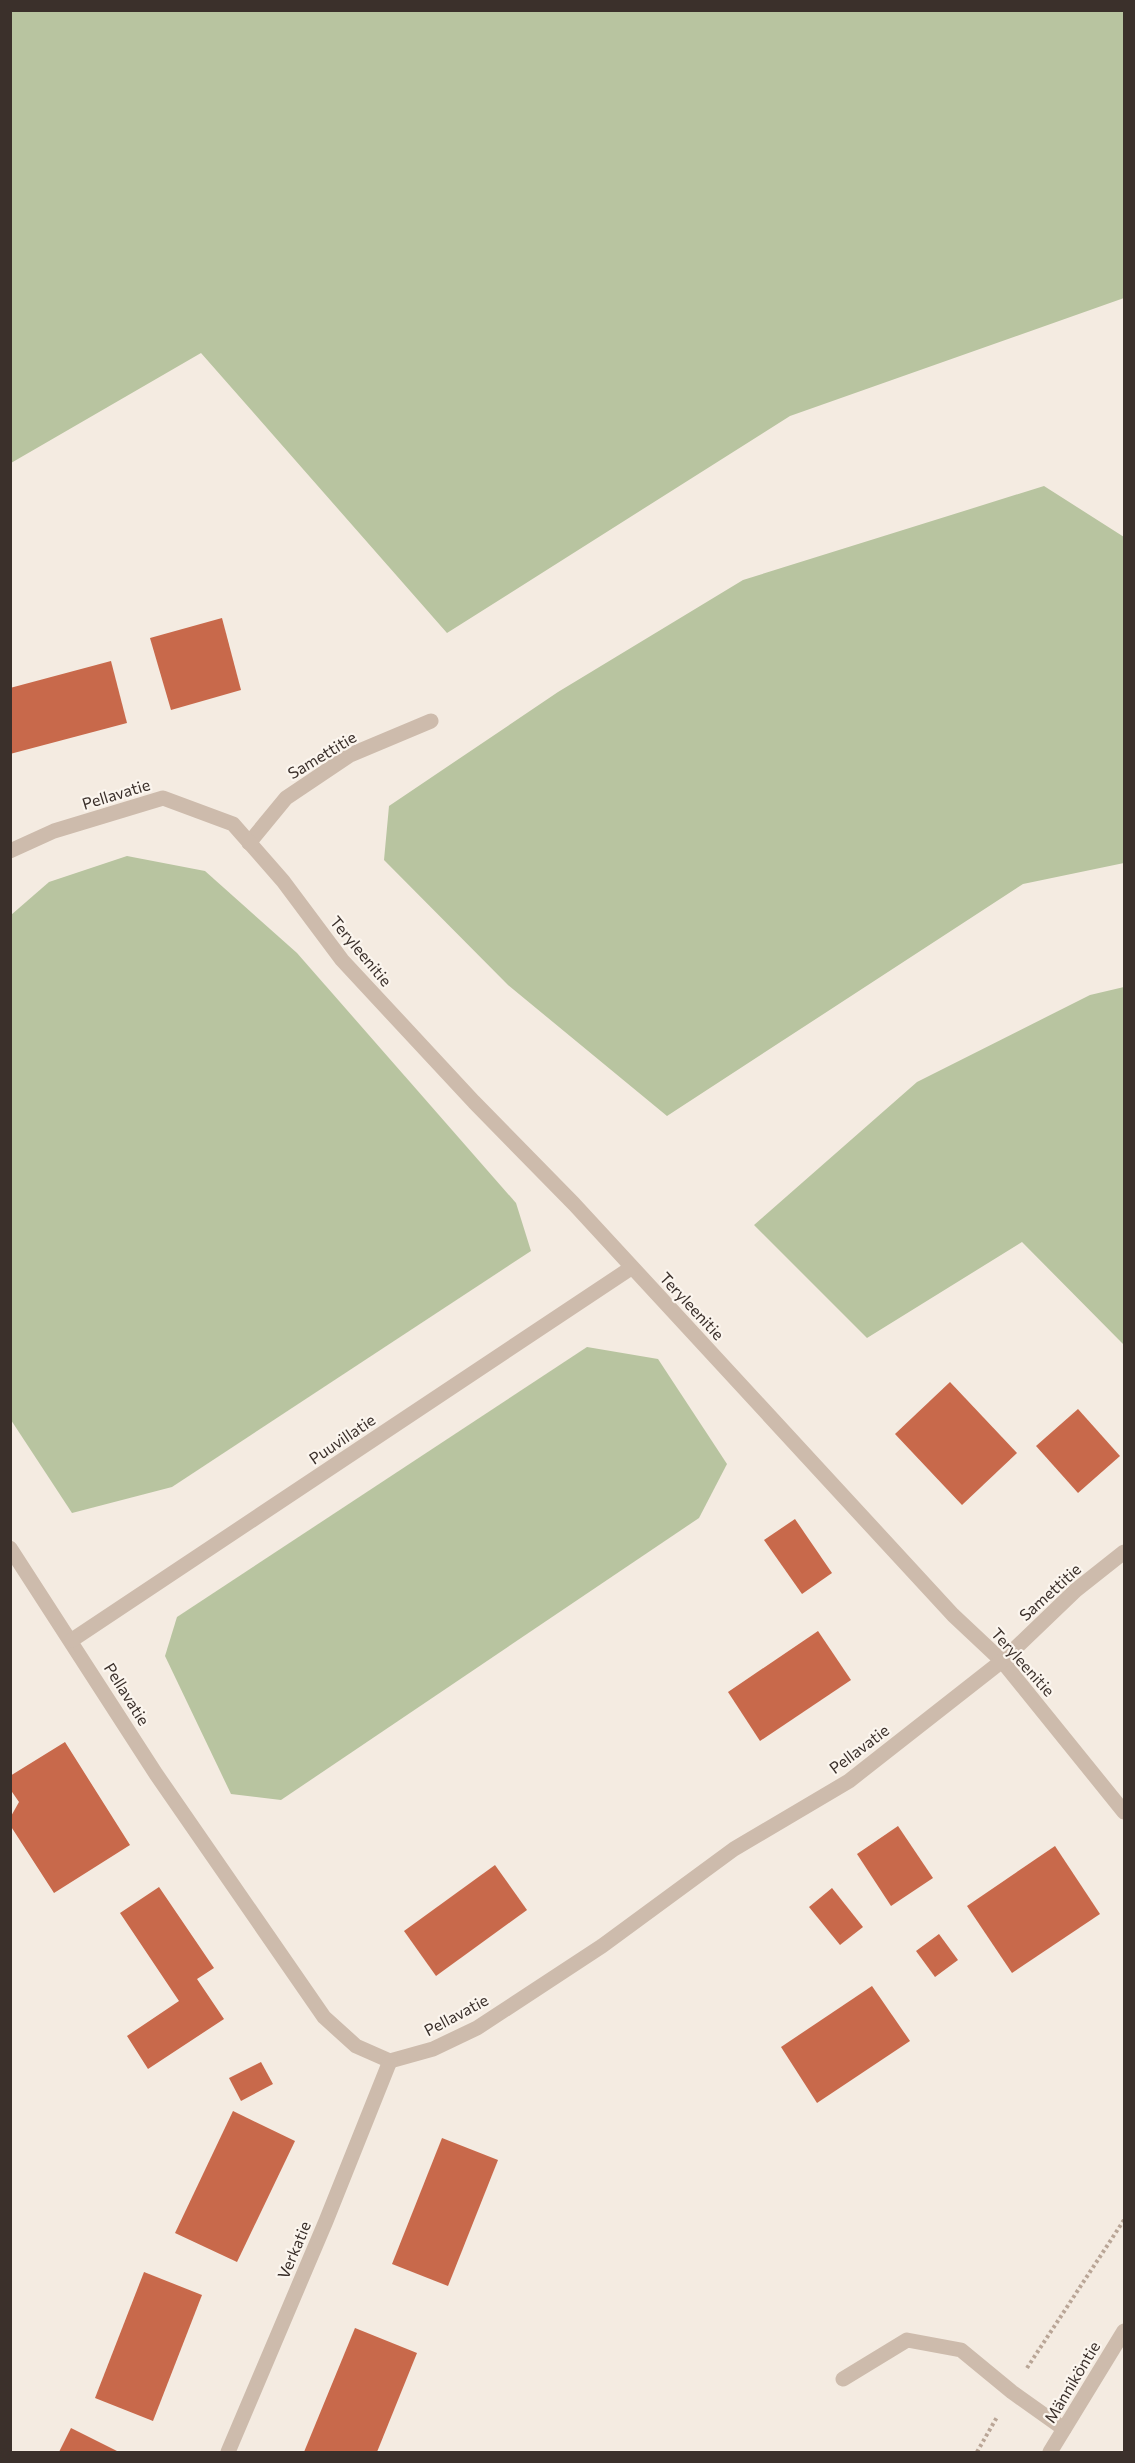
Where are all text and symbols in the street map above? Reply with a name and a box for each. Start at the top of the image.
street label: Samettitie [284,727,359,782]
street label: Pellavatie [80,774,152,813]
street label: Teryleenitie [327,912,396,990]
street label: Teryleenitie [656,1268,728,1343]
street label: Puuvillatie [305,1410,378,1468]
street label: Samettitie [1015,1559,1084,1624]
street label: Teryleenitie [988,1624,1059,1700]
street label: Pellavatie [101,1659,154,1728]
street label: Pellavatie [825,1720,892,1777]
street label: Pellavatie [420,1990,491,2039]
street label: Verkatie [273,2218,314,2282]
street label: Männiköntie [1040,2337,1103,2426]

